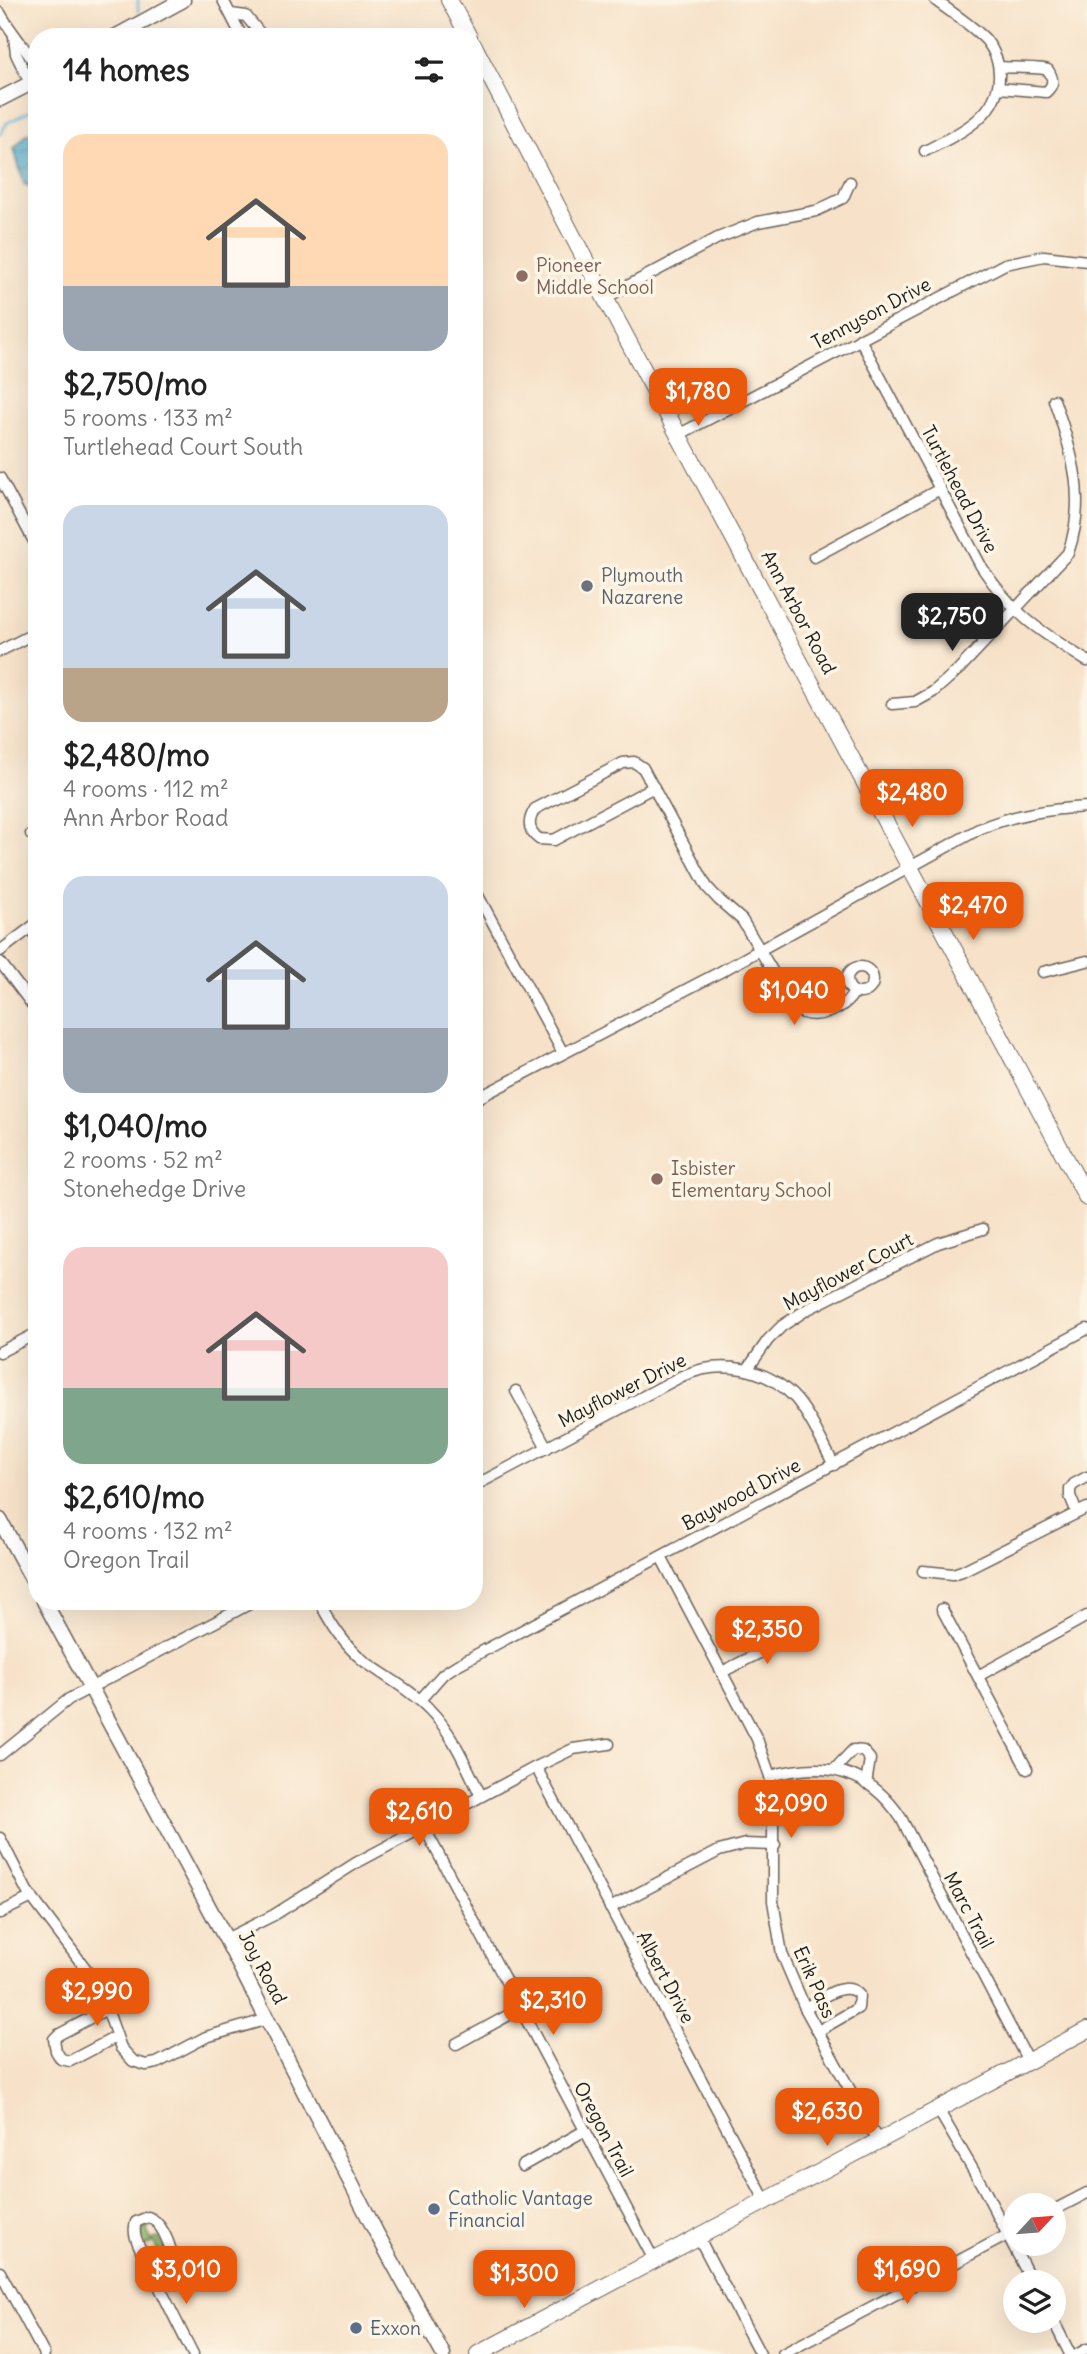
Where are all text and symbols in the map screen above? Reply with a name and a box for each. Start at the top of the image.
text: 14 homes [63,51,190,89]
icon: filters [410,51,448,89]
icon: home [193,180,319,306]
place label: Pioneer Middle School [536,253,654,299]
marker: Pioneer Middle School [514,268,530,284]
street label: Tennyson Drive [807,272,935,354]
text: $2,750/mo [63,365,207,403]
pin: $1,780 [641,368,755,428]
text: $1,780 [665,376,731,405]
text: 5 rooms · 133 m² [63,403,233,432]
street label: Turtlehead Drive [916,421,1004,557]
text: Turtlehead Court South [63,432,303,461]
street label: Ann Arbor Road [756,546,842,678]
icon: home [193,551,319,677]
place label: Plymouth Nazarene [601,563,683,609]
marker: Plymouth Nazarene [579,578,595,594]
pin: $2,750 [895,594,1009,653]
text: $2,750 [917,601,987,630]
text: $2,480/mo [63,736,210,774]
pin: $2,480 [855,770,969,829]
text: 4 rooms · 112 m² [63,774,229,803]
text: $2,480 [876,777,948,806]
text: Ann Arbor Road [63,803,228,832]
pin: $2,470 [916,883,1030,942]
text: $2,470 [938,890,1008,919]
icon: home [193,922,319,1048]
pin: $1,040 [737,968,851,1027]
text: $1,040 [759,975,829,1004]
text: $1,040/mo [63,1107,207,1145]
text: 2 rooms · 52 m² [63,1145,223,1174]
place label: Isbister Elementary School [671,1156,832,1202]
marker: Isbister Elementary School [649,1171,665,1187]
text: Stonehedge Drive [63,1174,246,1203]
street label: Mayflower Court [779,1227,917,1315]
icon: home [193,1293,319,1419]
street label: Mayflower Drive [554,1347,690,1433]
street label: Baywood Drive [678,1453,804,1535]
text: $2,610/mo [63,1478,205,1516]
text: 4 rooms · 132 m² [63,1516,233,1545]
text: Oregon Trail [63,1545,189,1574]
pin: $2,350 [710,1606,824,1666]
text: $2,350 [731,1614,803,1643]
pin: $2,090 [734,1780,848,1840]
pin: $2,610 [362,1788,476,1848]
text: $2,090 [754,1788,828,1817]
text: $2,610 [385,1796,453,1825]
street label: Marc Trail [939,1868,999,1952]
street label: Joy Road [234,1926,292,2008]
street label: Albert Drive [632,1927,700,2027]
street label: Erik Pass [789,1942,841,2022]
pin: $2,990 [40,1968,154,2028]
text: $2,990 [61,1976,133,2005]
pin: $2,310 [496,1978,610,2037]
text: $2,310 [519,1985,587,2014]
street label: Oregon Trail [569,2077,639,2181]
pin: $2,630 [770,2088,884,2148]
text: $2,630 [791,2096,863,2125]
place label: Catholic Vantage Financial [448,2186,593,2232]
north arrow [1003,2193,1066,2256]
map controls [1003,2193,1066,2333]
marker: Catholic Vantage Financial [426,2201,442,2217]
pin: $3,010 [129,2246,243,2306]
pin: $1,690 [850,2246,964,2306]
pin: $1,300 [467,2250,581,2310]
text: $3,010 [151,2254,221,2283]
text: $1,690 [873,2254,941,2283]
text: $1,300 [489,2258,559,2287]
button: layers [1003,2270,1066,2333]
place label: Exxon [370,2316,421,2340]
marker: Exxon [348,2320,364,2336]

